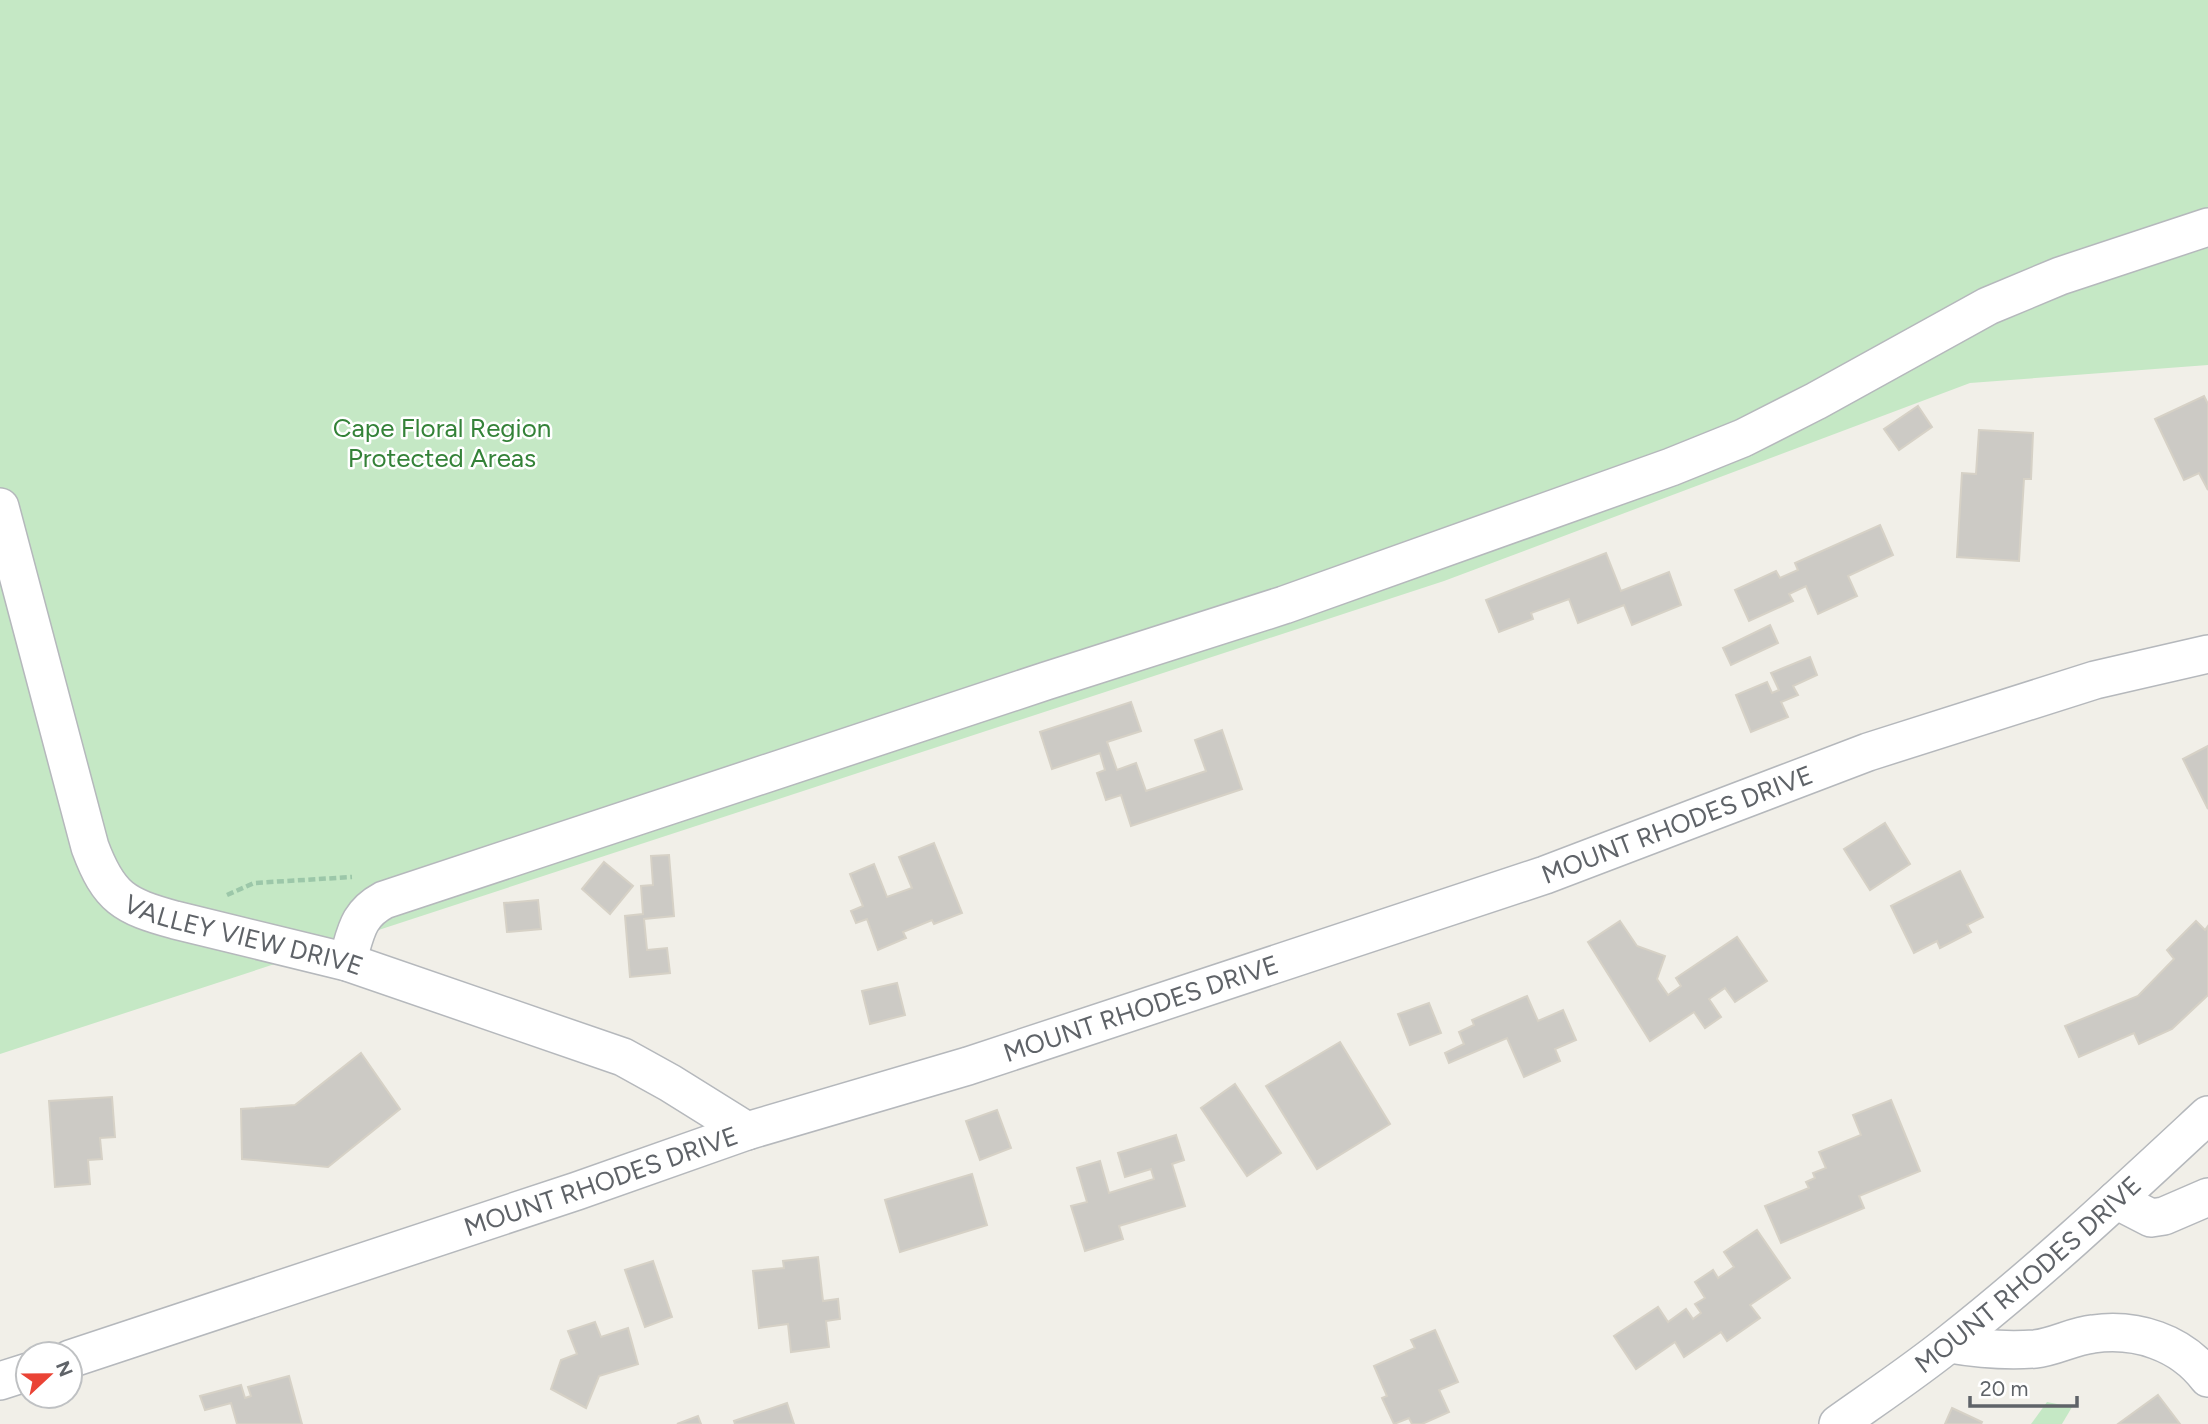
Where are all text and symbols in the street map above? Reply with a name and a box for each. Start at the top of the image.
park label: Cape Floral Region Protected Areas [333,412,551,474]
street label: MOUNT RHODES DRIVE [1537,758,1817,891]
street label: VALLEY VIEW DRIVE [118,887,367,982]
street label: MOUNT RHODES DRIVE [999,948,1283,1069]
street label: MOUNT RHODES DRIVE [460,1119,742,1243]
street label: MOUNT RHODES DRIVE [1908,1169,2148,1380]
north arrow [14,1340,84,1410]
text: N [51,1358,78,1380]
scale bar [1970,1364,2077,1408]
text: 20 m [1980,1376,2028,1401]

